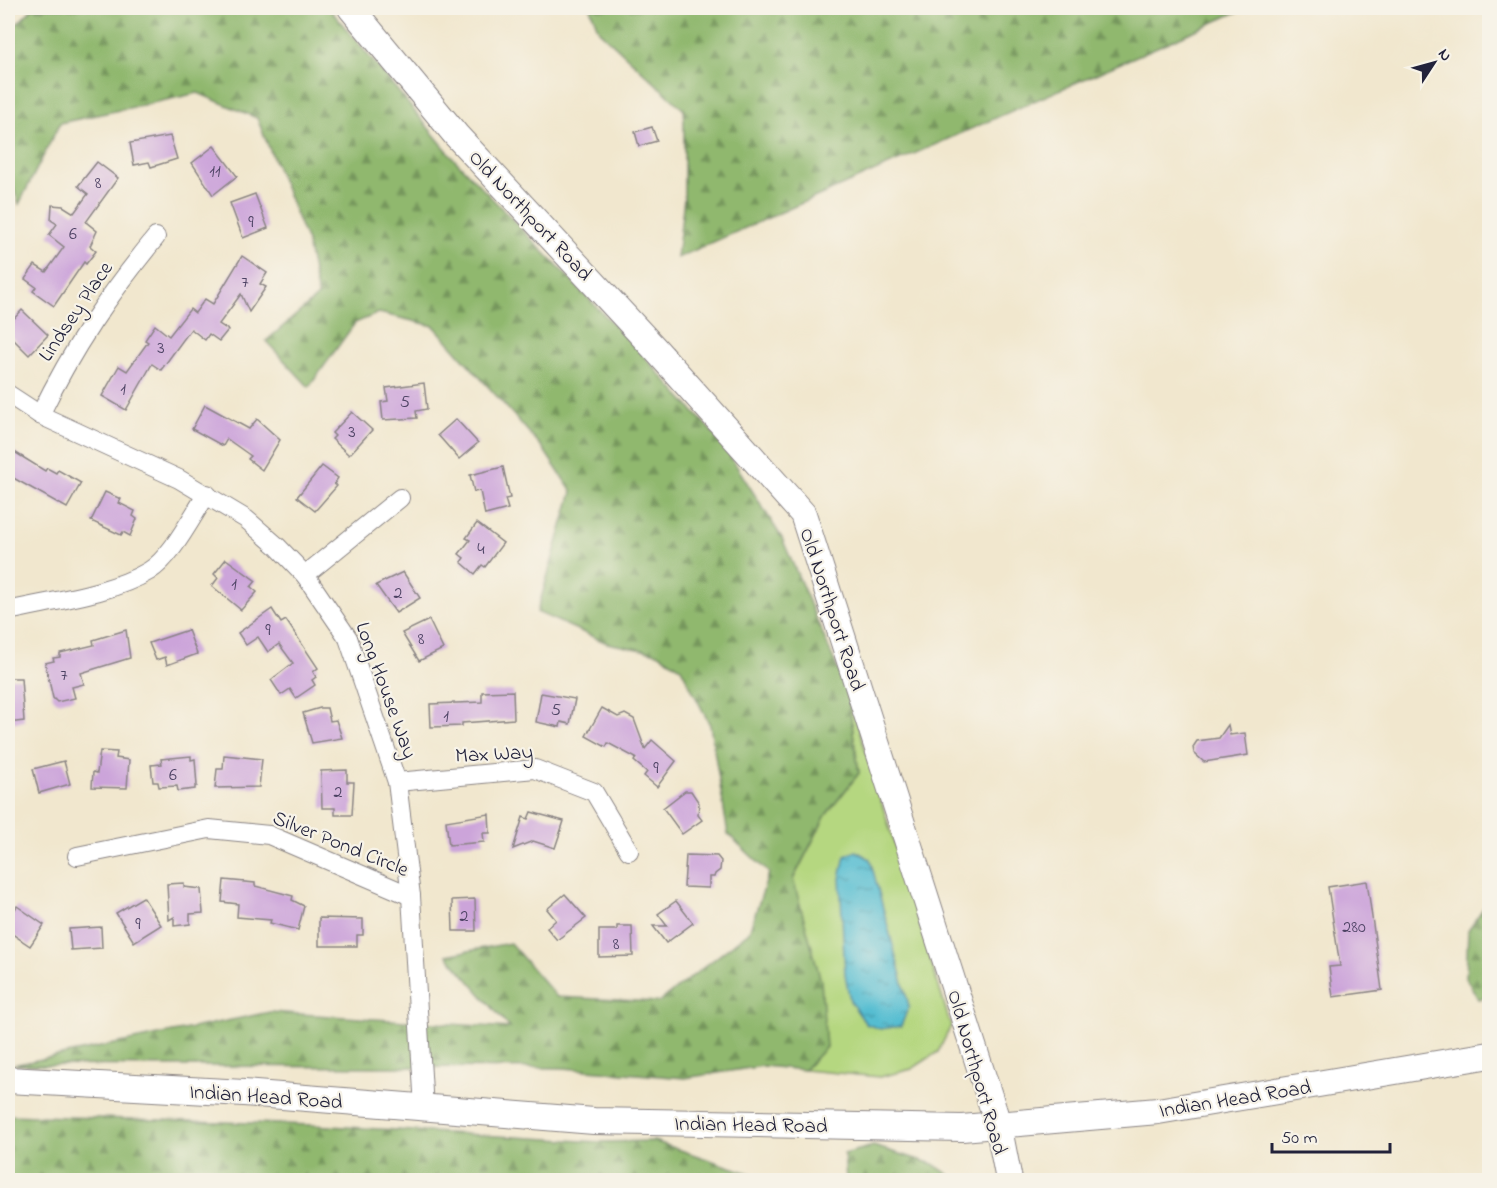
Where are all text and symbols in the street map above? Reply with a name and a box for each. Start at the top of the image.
north arrow [1404,33,1464,93]
text: N [1432,44,1458,67]
street label: Old Northport Road [461,144,599,289]
house number: 11 [209,159,221,185]
house number: 8 [95,171,102,197]
house number: 9 [248,210,254,236]
house number: 6 [69,222,77,248]
street label: Lindsey Place [32,255,123,369]
house number: 7 [241,270,249,296]
house number: 3 [157,336,165,362]
house number: 1 [120,377,126,403]
house number: 5 [400,390,410,416]
house number: 3 [348,420,356,446]
street label: Old Northport Road [791,524,872,695]
house number: 4 [477,537,485,563]
house number: 1 [231,572,237,598]
house number: 2 [394,581,403,607]
house number: 9 [265,618,271,644]
street label: Long House Way [345,618,424,764]
house number: 8 [418,627,425,653]
house number: 7 [60,663,68,689]
house number: 5 [551,698,561,724]
house number: 1 [443,704,449,730]
street label: Max Way [454,738,534,774]
house number: 9 [653,756,659,782]
house number: 6 [169,763,177,789]
house number: 2 [334,780,343,806]
street label: Silver Pond Circle [268,804,413,886]
house number: 2 [460,904,469,930]
house number: 9 [135,912,141,938]
house number: 280 [1342,915,1366,941]
house number: 8 [613,932,620,958]
street label: Old Northport Road [938,987,1014,1159]
street label: Indian Head Road [1157,1073,1314,1127]
street label: Indian Head Road [188,1078,344,1118]
street label: Indian Head Road [674,1110,828,1142]
scale bar [1272,1116,1390,1154]
text: 50 m [1281,1126,1318,1152]

